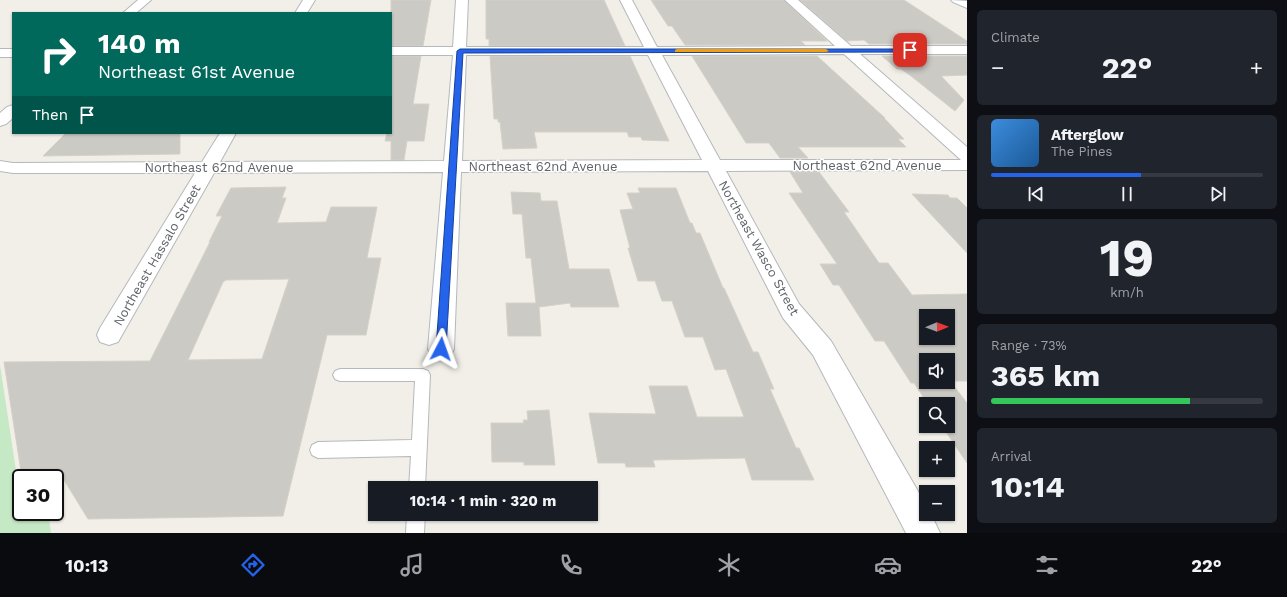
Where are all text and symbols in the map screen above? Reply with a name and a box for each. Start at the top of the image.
text: 140 m [98,27,181,60]
icon: right [32,28,84,80]
text: Climate [991,30,1040,45]
pin [893,33,927,67]
icon: arrive [899,39,921,61]
text: 22° [1102,50,1152,85]
text: − [991,55,1004,80]
text: + [1250,55,1263,80]
text: Northeast 61st Avenue [98,61,295,82]
icon: arrive [76,104,98,126]
text: Then [32,106,68,124]
text: Afterglow [1051,126,1124,144]
text: The Pines [1051,144,1112,159]
street label: Northeast 62nd Avenue [793,158,941,173]
street label: Northeast 62nd Avenue [469,159,617,174]
street label: Northeast 62nd Avenue [145,160,293,175]
street label: Northeast Wasco Street [716,178,803,318]
street label: Northeast Hassalo Street [110,181,204,328]
icon: previous [1025,183,1047,205]
icon: pause [1116,183,1138,205]
icon: next [1207,183,1229,205]
text: 19 [1100,228,1154,289]
text: km/h [1110,285,1144,300]
north arrow [919,309,955,345]
map controls [919,309,955,521]
position arrow [420,328,462,370]
text: Range · 73% [991,338,1067,353]
button: sound [919,353,955,389]
text: 365 km [991,358,1100,393]
button: search [919,397,955,433]
button: + [919,441,955,477]
text: Arrival [991,449,1032,464]
speed limit sign: 30 [12,469,64,521]
text: 10:14 [991,469,1065,504]
button: − [919,485,955,521]
text: 10:14 · 1 min · 320 m [410,492,556,510]
icon: directions [239,551,267,579]
icon: music [398,551,426,579]
icon: phone [557,551,585,579]
icon: climate [715,551,743,579]
icon: car [874,551,902,579]
icon: filters [1033,551,1061,579]
text: 10:13 [65,555,109,576]
text: 22° [1191,555,1222,576]

